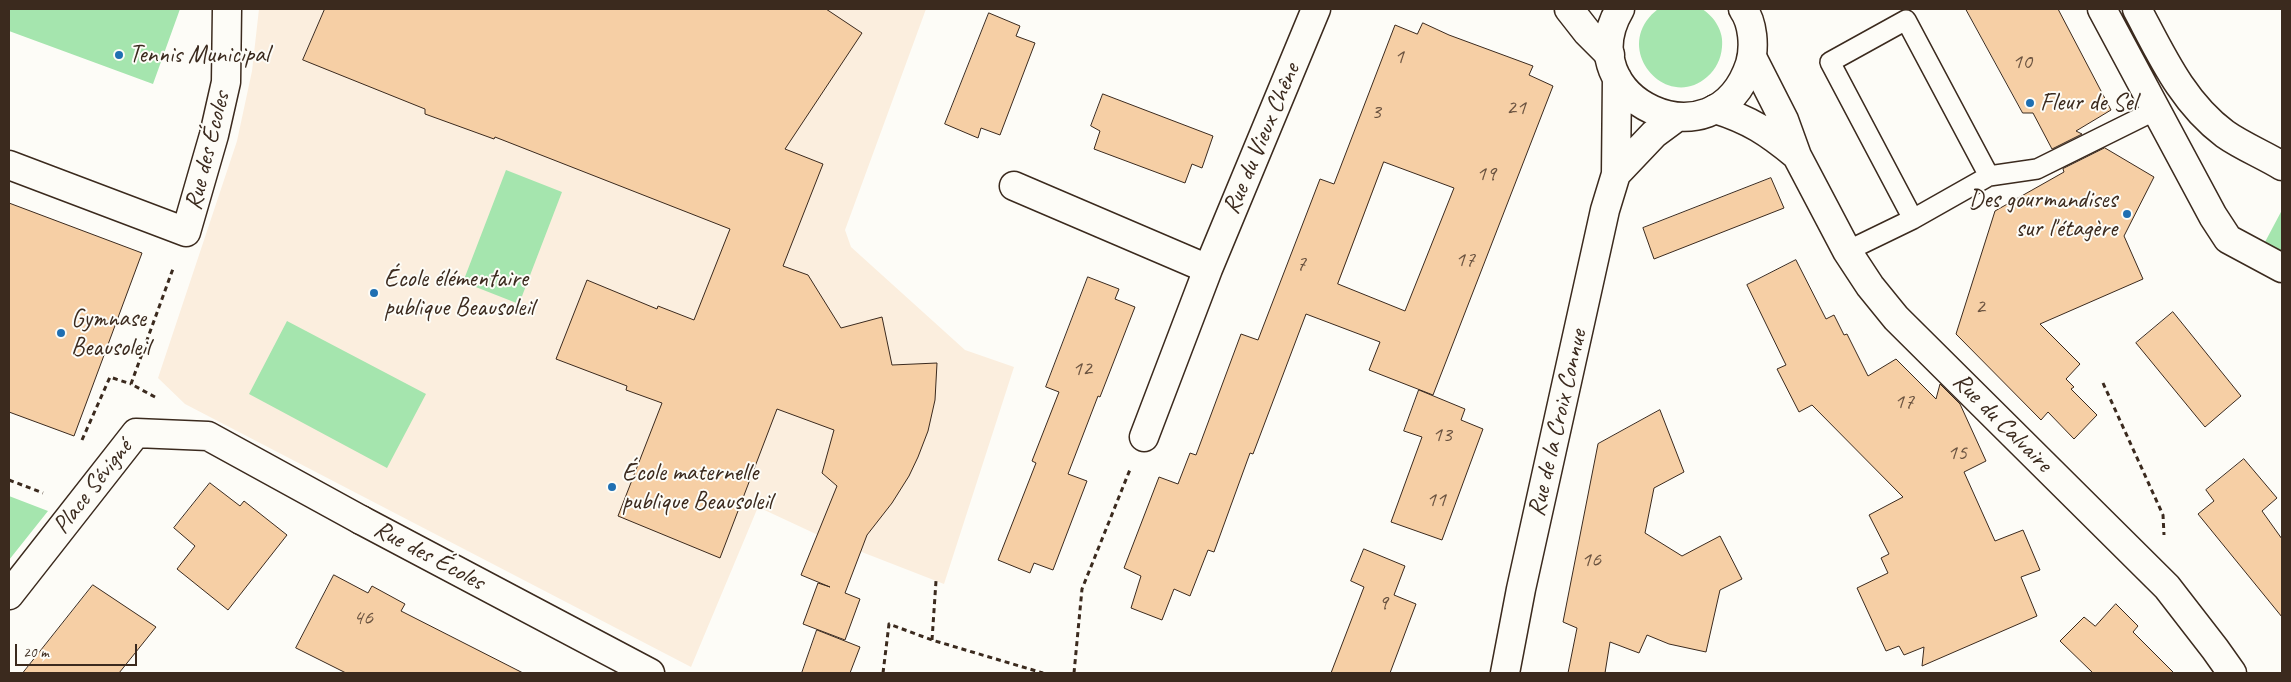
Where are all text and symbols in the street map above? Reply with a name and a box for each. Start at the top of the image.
place label: Tennis Municipal [129,40,269,70]
house number: 1 [1394,44,1404,70]
marker: Tennis Municipal [113,49,125,61]
house number: 10 [2012,49,2032,75]
street label: Rue du Vieux Chêne [1217,59,1307,219]
place label: Fleur de Sel [2040,88,2137,118]
street label: Rue des Écoles [179,89,237,213]
house number: 21 [1506,95,1526,121]
marker: Fleur de Sel [2024,97,2036,109]
house number: 3 [1371,99,1381,125]
house number: 19 [1476,161,1496,187]
place label: Des gourmandises sur l'étagère [1968,185,2117,244]
marker: Des gourmandises sur l'étagère [2121,208,2133,220]
house number: 17 [1455,247,1475,273]
house number: 7 [1296,251,1306,277]
place label: École élémentaire publique Beausoleil [384,264,534,323]
marker: École élémentaire publique Beausoleil [368,287,380,299]
house number: 2 [1975,294,1985,320]
place label: Gymnase Beausoleil [71,304,150,363]
marker: Gymnase Beausoleil [55,327,67,339]
street label: Rue de la Croix Connue [1522,327,1594,519]
house number: 12 [1072,356,1092,382]
street label: Rue du Calvaire [1946,367,2058,479]
house number: 17 [1894,389,1914,415]
house number: 13 [1432,422,1452,448]
street label: Place Sévigné [47,434,139,540]
house number: 15 [1947,440,1967,466]
place label: École maternelle publique Beausoleil [622,458,772,517]
marker: École maternelle publique Beausoleil [606,481,618,493]
house number: 11 [1426,487,1446,513]
street label: Rue des Écoles [369,514,489,598]
house number: 16 [1581,547,1601,573]
house number: 9 [1378,590,1388,616]
house number: 46 [353,605,373,631]
scale bar [18,634,140,666]
text: 20 m [23,643,49,662]

